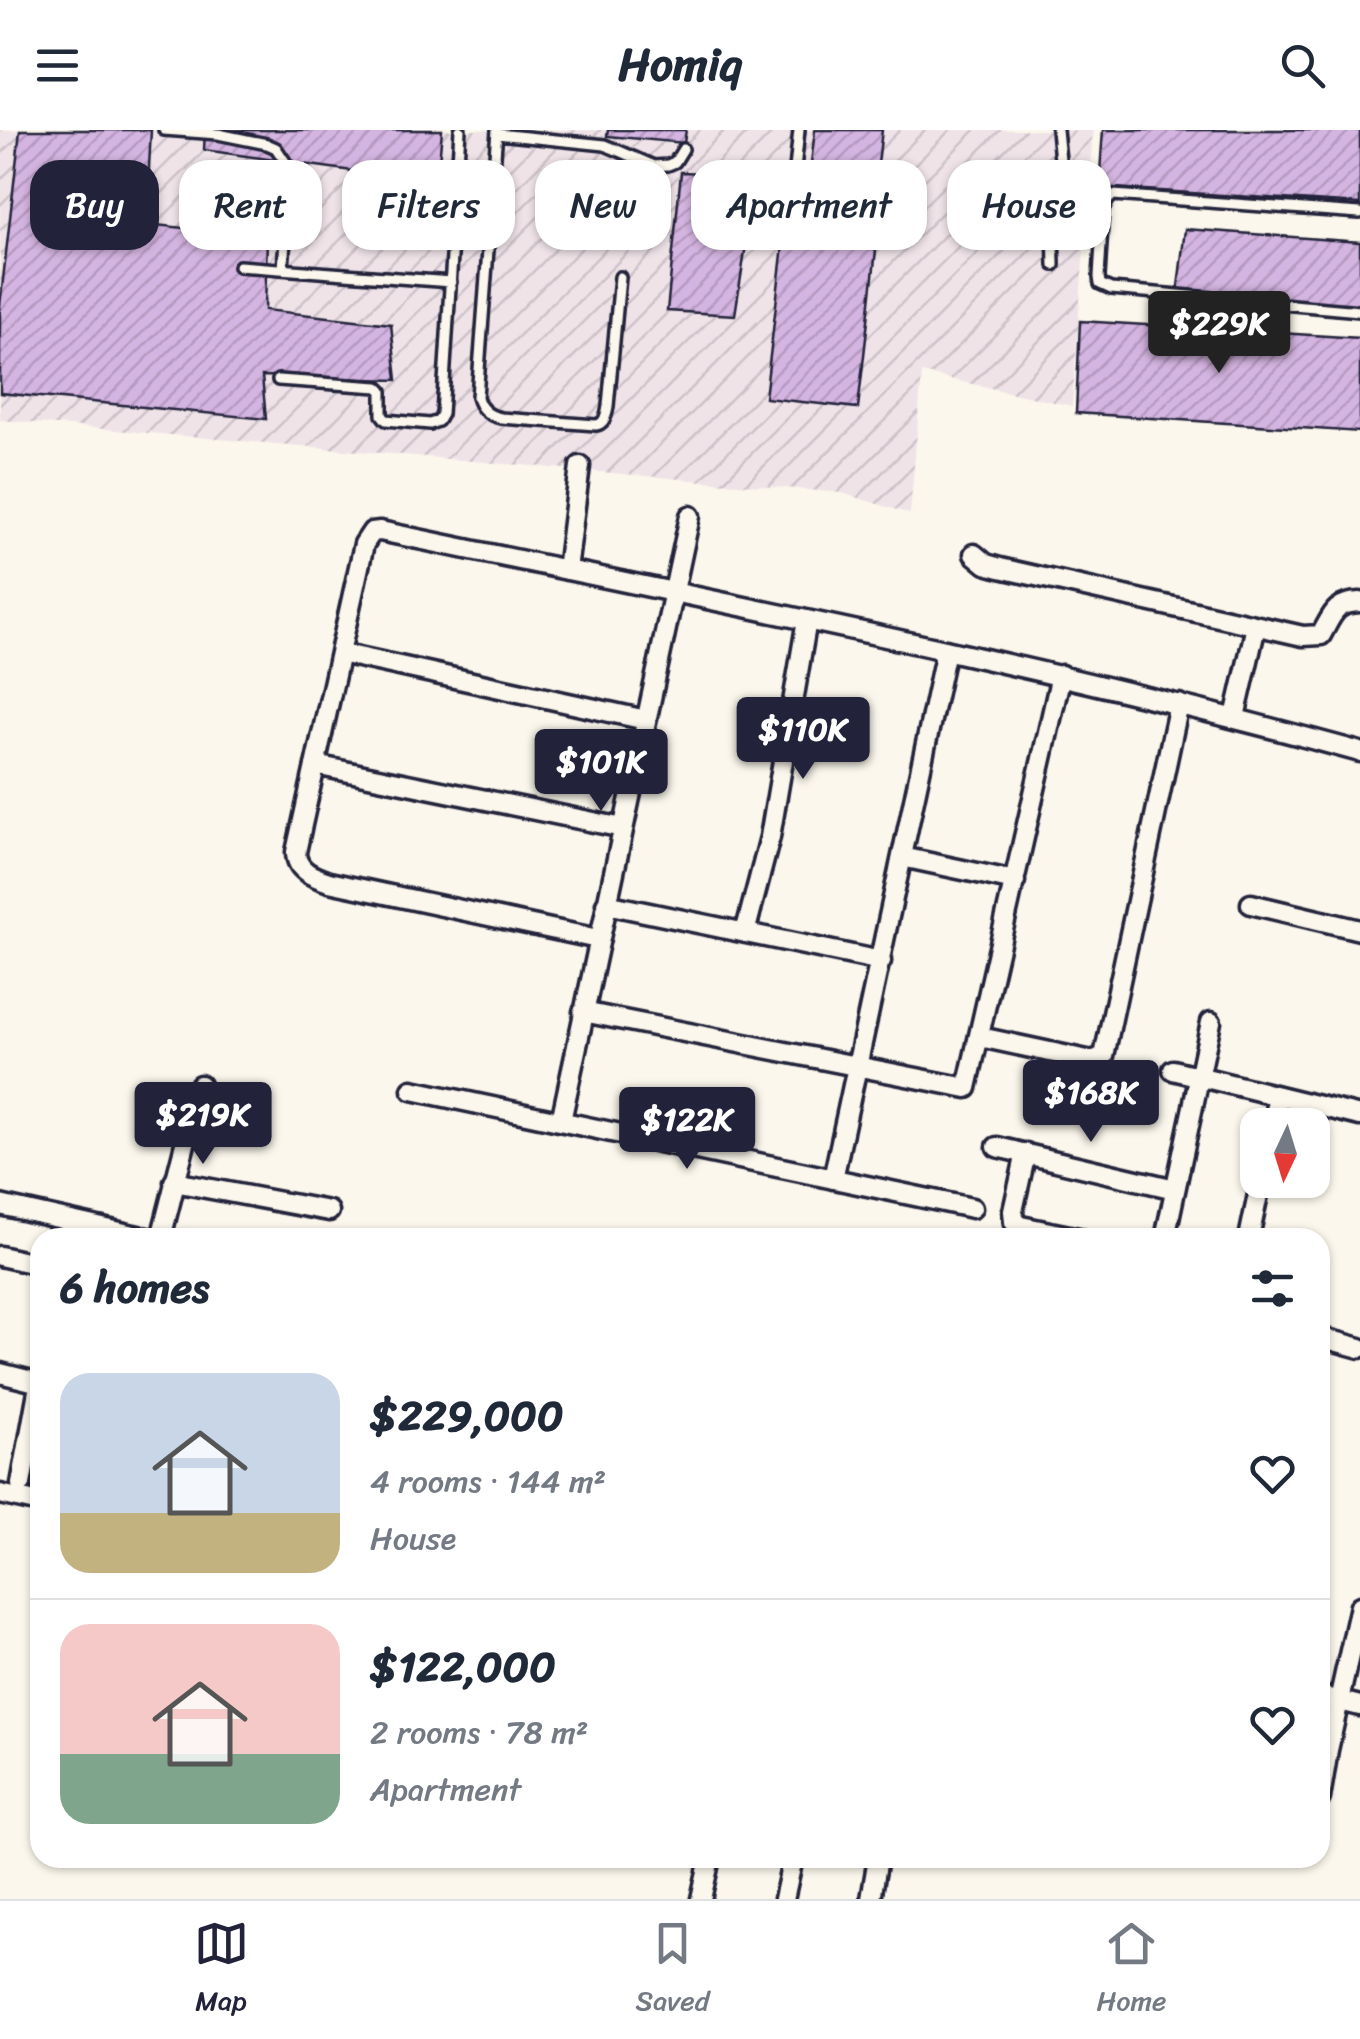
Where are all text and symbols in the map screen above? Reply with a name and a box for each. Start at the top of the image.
text: Homiq [618,25,742,105]
icon: menu [30,38,85,93]
icon: search [1275,38,1330,93]
chip: Buy [30,160,159,250]
chip: Rent [179,160,322,250]
chip: Filters [342,160,515,250]
chip: New [535,160,671,250]
chip: Apartment [691,160,927,250]
chip: House [947,160,1111,250]
pin: $229K [1149,291,1289,376]
text: $229K [1170,295,1268,352]
pin: $110K [733,697,873,782]
text: $110K [759,701,847,758]
pin: $101K [531,729,671,814]
text: $101K [557,733,645,790]
pin: $168K [1021,1060,1161,1145]
text: $168K [1045,1064,1137,1121]
pin: $219K [133,1082,273,1167]
text: $219K [157,1086,249,1143]
pin: $122K [617,1087,757,1172]
text: $122K [641,1091,733,1148]
north arrow [1240,1108,1330,1198]
map controls [1240,1108,1330,1198]
text: 6 homes [60,1251,209,1325]
icon: filters [1245,1261,1300,1316]
text: $229,000 [370,1379,563,1453]
icon: home [140,1413,260,1533]
icon: heart [1245,1446,1300,1501]
text: 4 rooms · 144 m² [370,1453,606,1510]
text: House [370,1510,456,1567]
text: $122,000 [370,1630,556,1704]
icon: home [140,1664,260,1784]
icon: heart [1245,1697,1300,1752]
text: 2 rooms · 78 m² [370,1704,588,1761]
text: Apartment [370,1761,521,1818]
tab: Map [194,1916,249,2025]
tab: Saved [636,1916,709,2025]
tab: Home [1097,1916,1166,2025]

